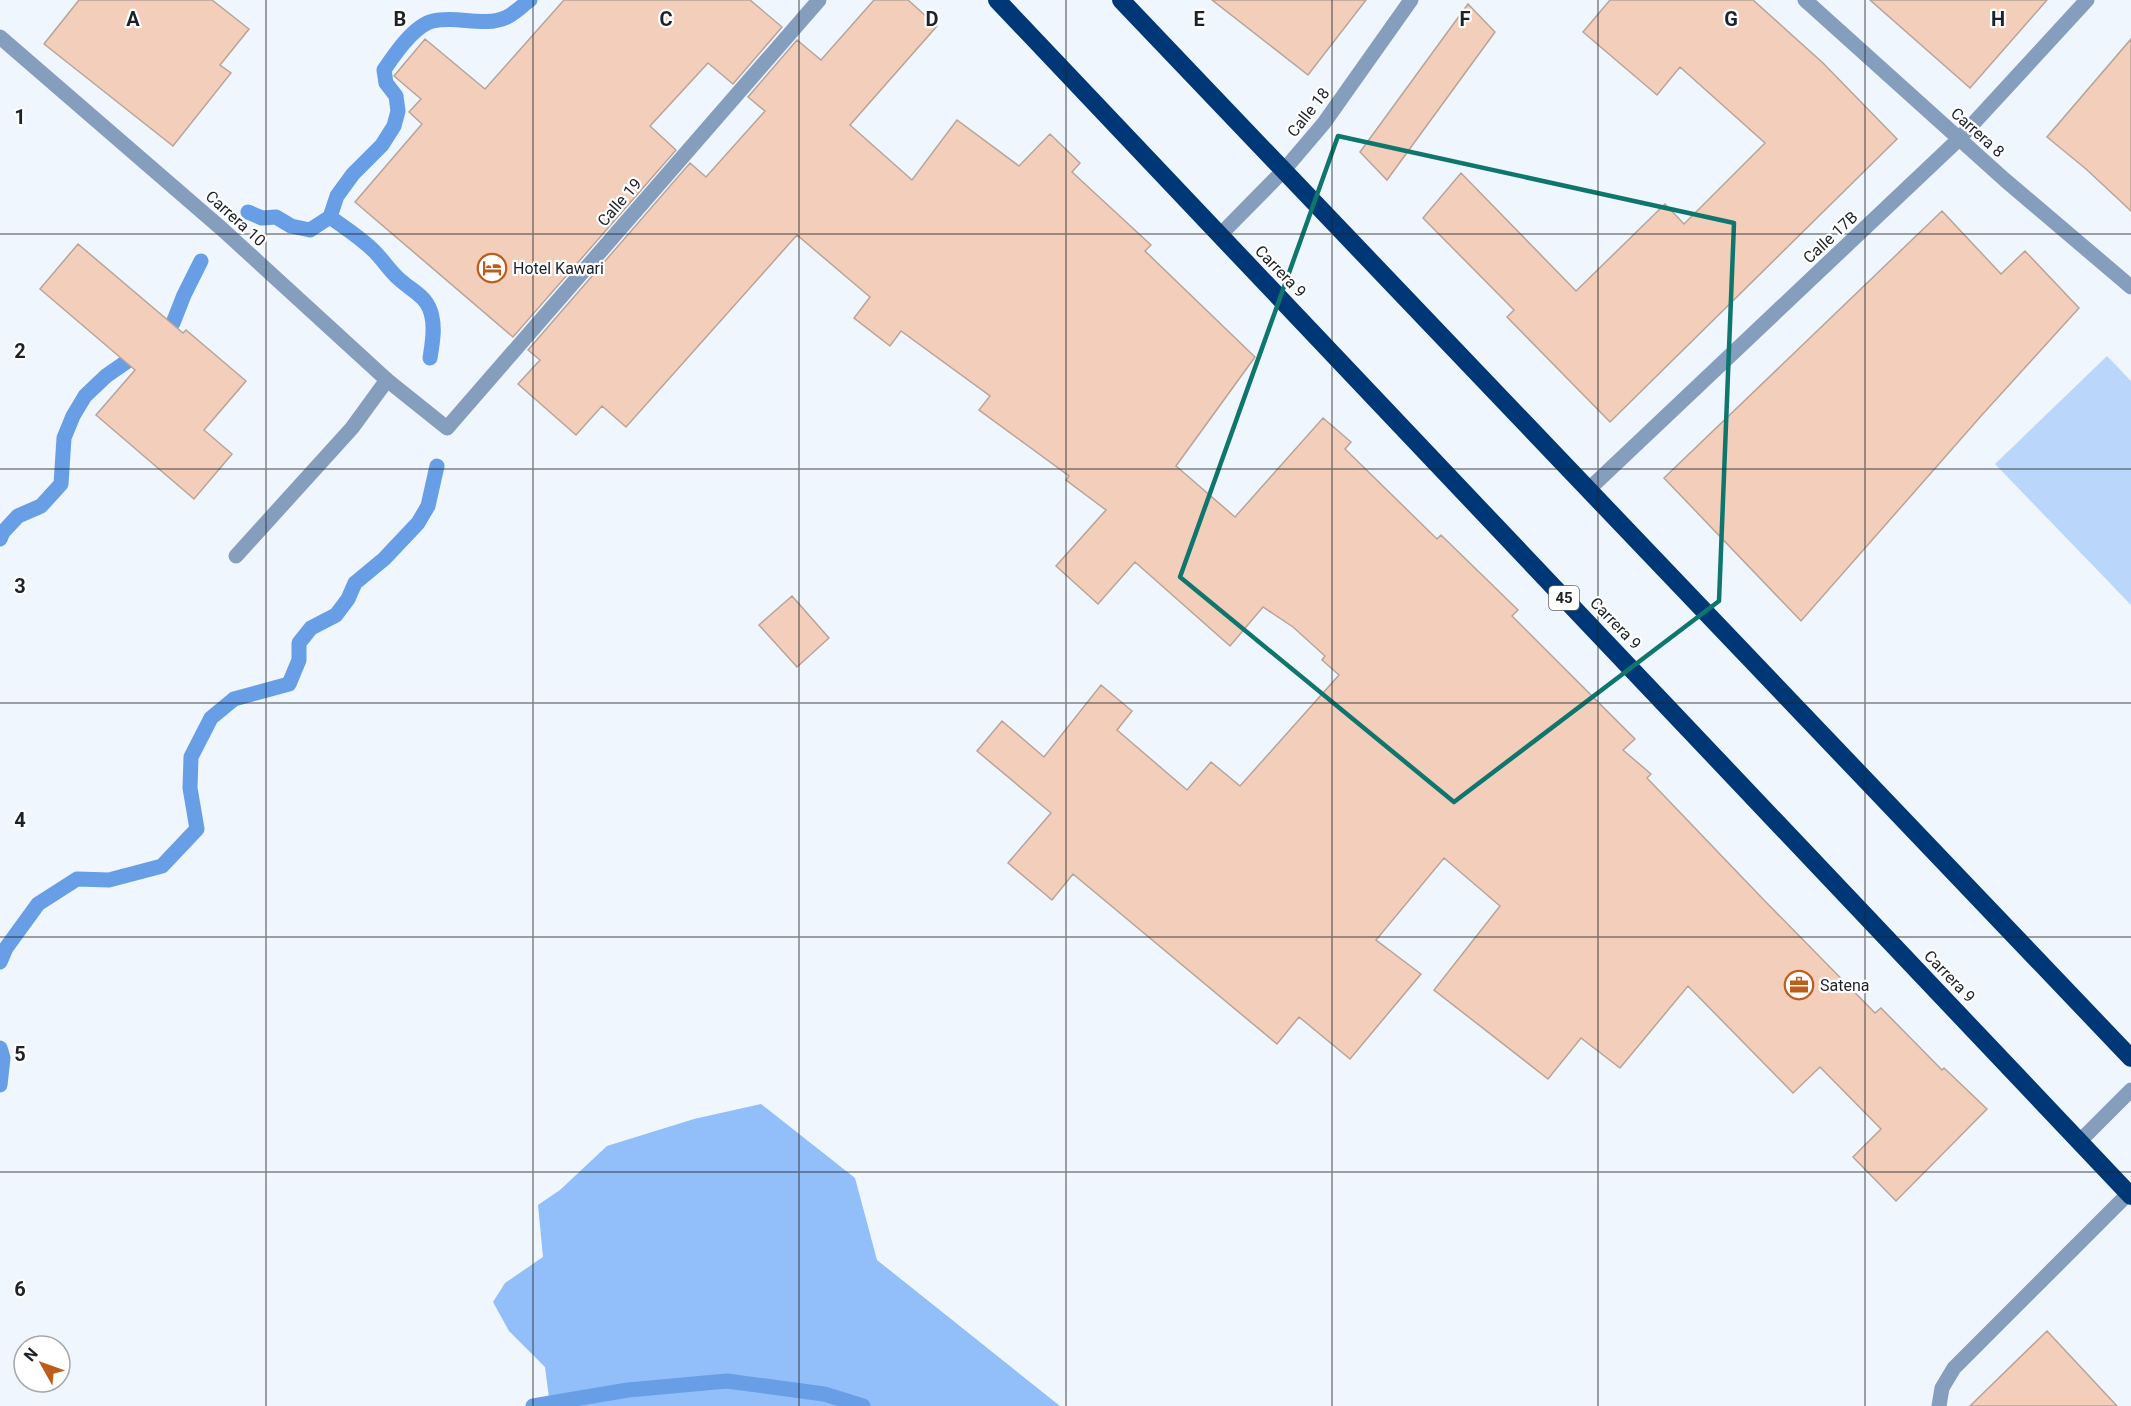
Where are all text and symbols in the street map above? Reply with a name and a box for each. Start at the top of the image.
text: A [126,7,140,31]
text: B [394,7,406,31]
text: C [659,7,673,31]
text: D [926,7,939,31]
text: E [1193,7,1205,31]
text: F [1460,7,1471,31]
text: G [1724,7,1738,31]
text: H [1991,7,2005,31]
street label: Calle 18 [1283,84,1334,141]
street label: Carrera 8 [1947,104,2008,161]
text: 1 [14,105,26,129]
street label: Calle 19 [593,174,645,230]
street label: Carrera 10 [202,187,270,250]
street label: Calle 17B [1799,207,1861,267]
street label: Carrera 9 [1251,241,1310,301]
hotel icon: Hotel Kawari [476,252,508,284]
place label: Hotel Kawari [513,259,604,278]
text: 2 [14,339,26,363]
text: 3 [14,574,26,598]
road number: 45 [1549,586,1579,610]
street label: Carrera 9 [1586,593,1645,653]
text: 4 [14,808,26,832]
street label: Carrera 9 [1920,946,1979,1006]
office icon: Satena [1783,969,1815,1001]
place label: Satena [1820,976,1869,995]
text: 5 [14,1042,26,1066]
text: 6 [14,1277,26,1301]
north arrow [12,1334,72,1394]
text: N [20,1344,42,1365]

